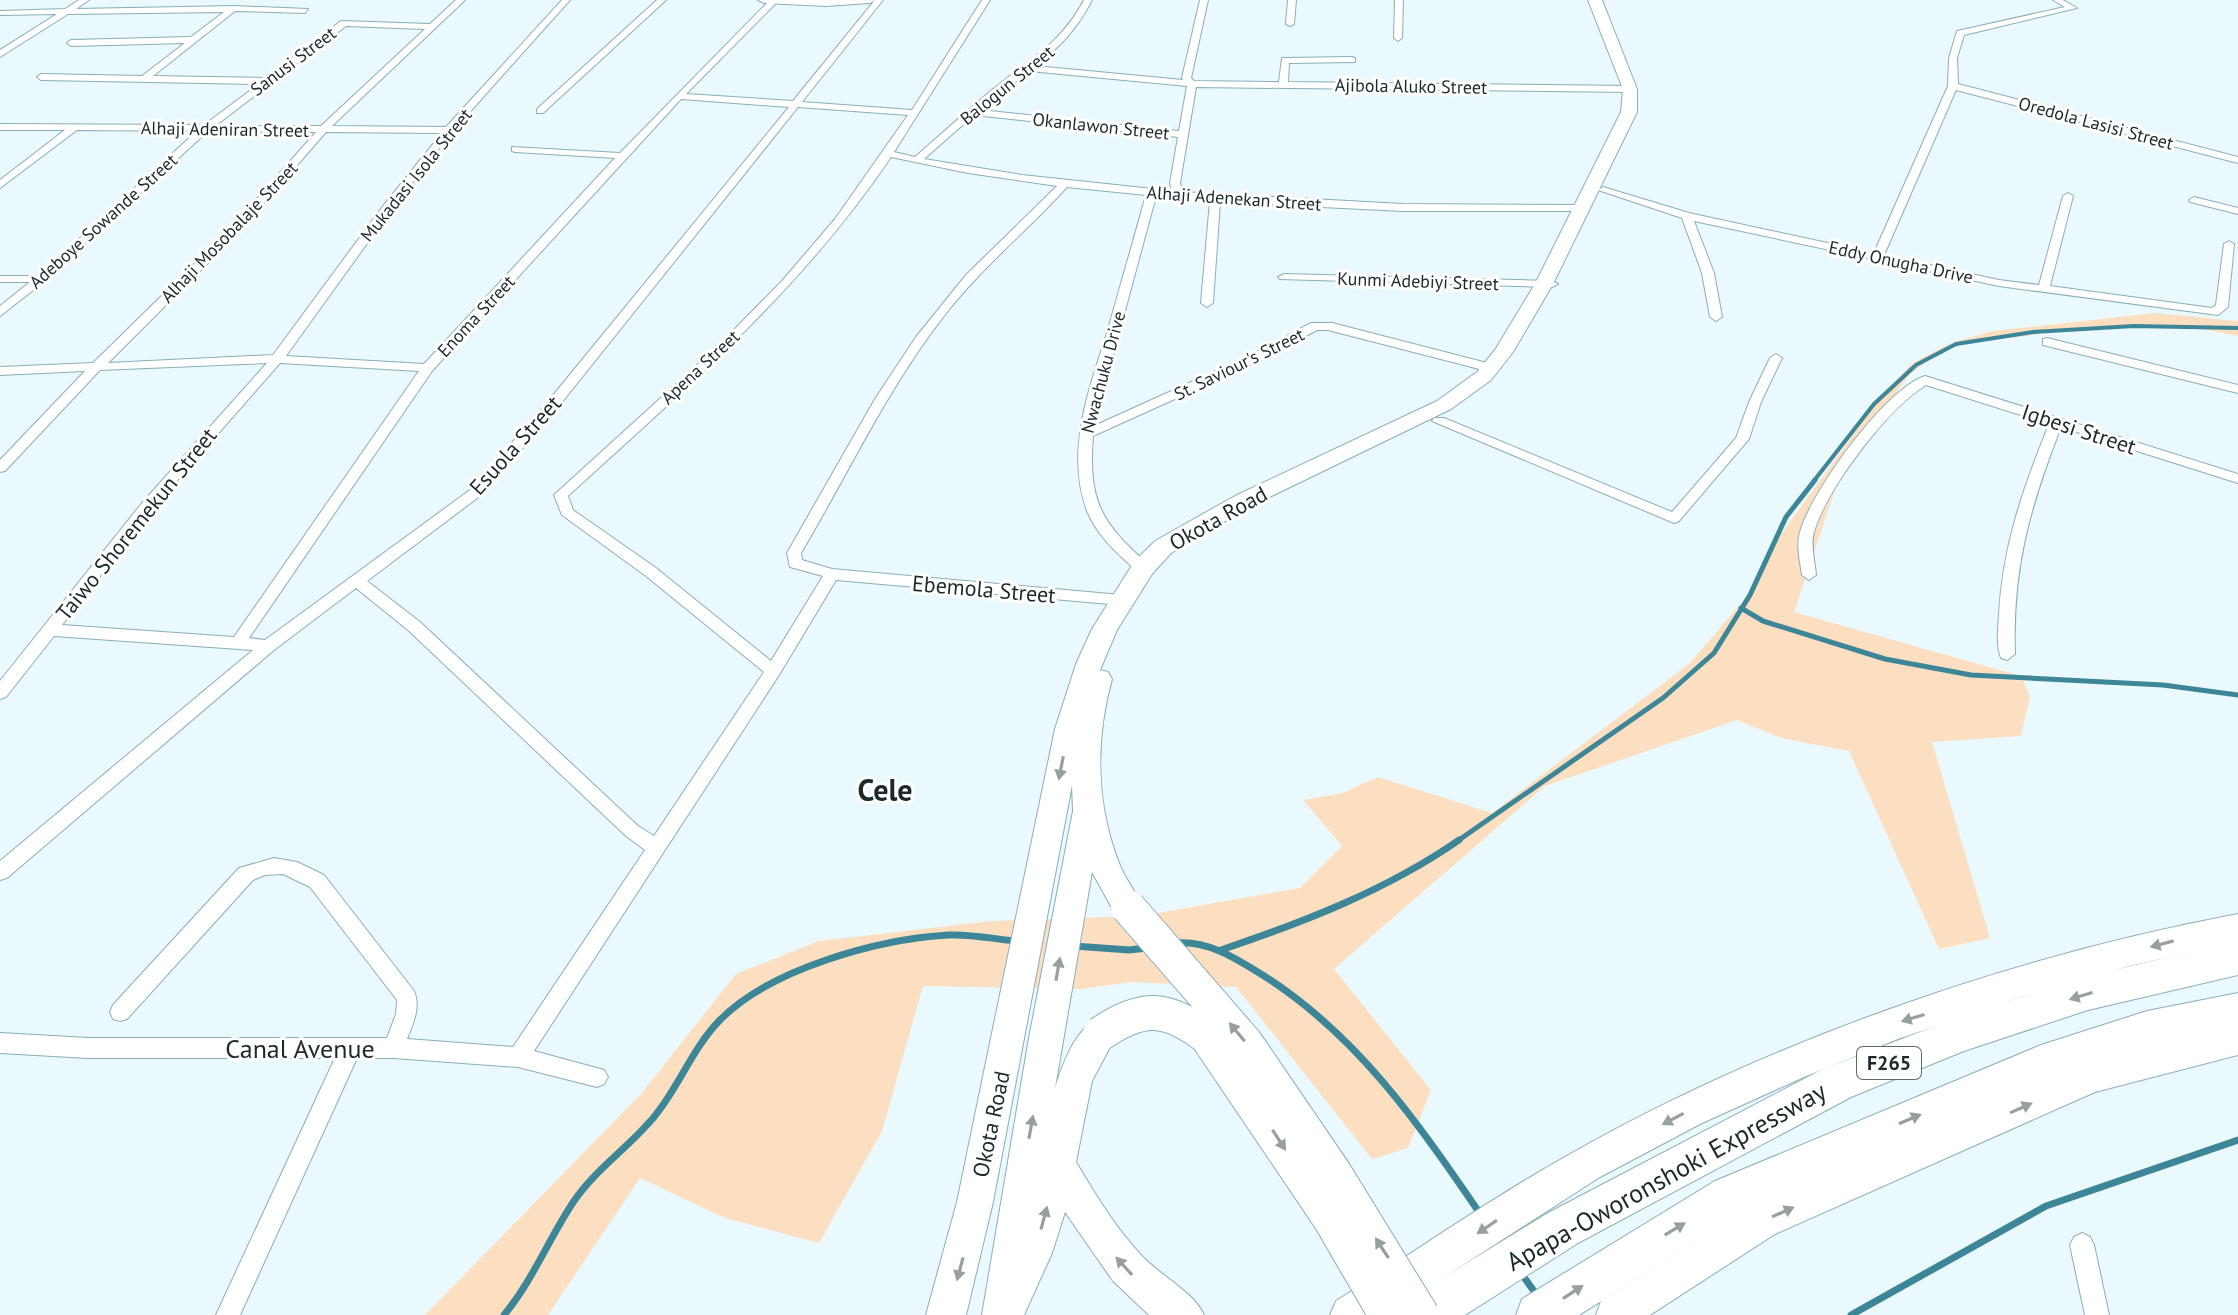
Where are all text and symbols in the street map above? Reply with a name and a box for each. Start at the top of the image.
street label: Sanusi Street [246,21,340,101]
street label: Balogun Street [955,40,1059,130]
street label: Ajibola Aluko Street [1335,73,1487,99]
street label: Oredola Lasisi Street [2016,91,2176,155]
street label: Mukadasi Isola Street [355,104,477,246]
street label: Okanlawon Street [1032,107,1170,145]
street label: Alhaji Adeniran Street [141,116,309,142]
street label: Adeboye Sowande Street [24,148,182,294]
street label: Alhaji Mosobalaje Street [156,157,302,307]
street label: Alhaji Adenekan Street [1146,180,1322,216]
street label: Eddy Onugha Drive [1827,235,1975,289]
street label: Kunmi Adebiyi Street [1337,267,1499,295]
street label: Enoma Street [432,270,520,362]
street label: Nwachuku Drive [1076,308,1130,436]
street label: St. Saviour's Street [1170,323,1308,405]
street label: Apena Street [656,325,744,409]
street label: Esuola Street [463,389,567,500]
street label: Igbesi Street [2018,397,2140,461]
street label: Taiwo Shoremekun Street [50,422,223,626]
street label: Okota Road [1164,480,1272,556]
street label: Ebemola Street [911,569,1057,609]
one-way arrow [1054,756,1067,781]
district label: Cele [858,770,913,809]
one-way arrow [2149,939,2174,951]
one-way arrow [1053,956,1065,981]
one-way arrow [2068,990,2092,1003]
one-way arrow [1900,1012,1924,1025]
one-way arrow [1229,1023,1246,1043]
street label: Canal Avenue [225,1032,375,1065]
road number: F265 [1857,1047,1921,1079]
street label: Okota Road [966,1068,1016,1180]
street label: Apapa-Oworonshoki Expressway [1500,1074,1832,1278]
one-way arrow [2009,1101,2033,1114]
one-way arrow [1662,1112,1685,1125]
one-way arrow [1899,1113,1922,1126]
one-way arrow [1026,1114,1038,1139]
one-way arrow [1271,1130,1286,1151]
one-way arrow [1771,1205,1795,1219]
one-way arrow [1039,1206,1051,1231]
one-way arrow [1476,1219,1498,1234]
one-way arrow [1664,1222,1686,1236]
one-way arrow [1375,1237,1390,1258]
one-way arrow [953,1257,965,1282]
one-way arrow [1115,1257,1133,1276]
one-way arrow [1562,1286,1584,1300]

